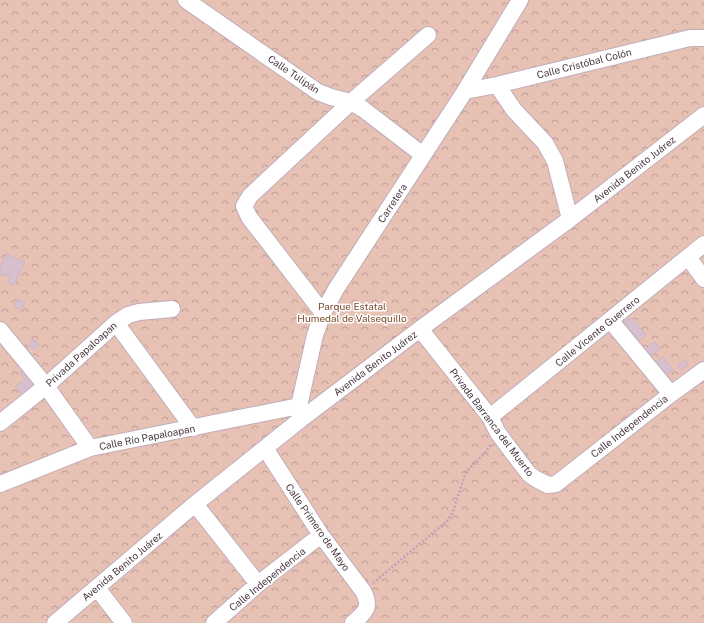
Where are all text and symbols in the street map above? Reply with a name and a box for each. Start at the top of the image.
street label: Calle Cristóbal Colón [535,45,633,81]
street label: Calle Tulipán [266,52,322,96]
street label: Avenida Benito Juárez [590,133,678,205]
street label: Carretera [375,181,409,225]
street label: Calle Vicente Guerrero [552,293,642,369]
park label: Parque Estatal Humedal de Valsequillo [297,300,407,324]
street label: Privada Papaloapan [43,319,119,389]
street label: Avenida Benito Juárez [331,328,419,398]
street label: Privada Barranca del Muerto [447,366,537,479]
street label: Calle Independencia [588,392,670,460]
street label: Calle Río Papaloapan [98,422,196,452]
street label: Calle Primero de Mayo [283,481,353,573]
street label: Avenida Benito Juárez [79,529,165,603]
street label: Calle Independencia [227,545,307,613]

